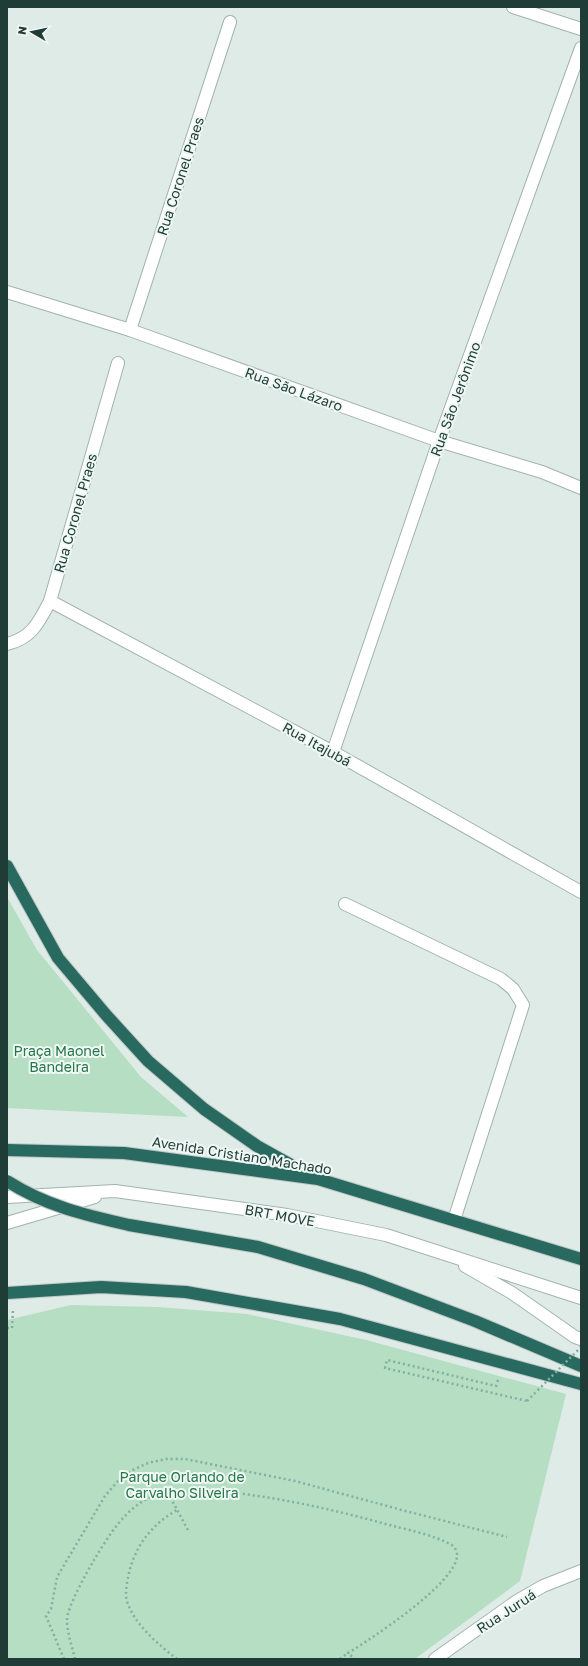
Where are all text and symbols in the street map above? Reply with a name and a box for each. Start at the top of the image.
north arrow [12,12,52,52]
text: N [15,25,29,36]
street label: Rua Coronel Praes [153,115,207,237]
street label: Rua São Jerônimo [426,339,484,459]
street label: Rua São Lázaro [243,363,345,415]
street label: Rua Coronel Praes [50,451,100,575]
street label: Rua Itajubá [280,718,354,770]
park label: Praça Maonel Bandeira [14,1042,105,1075]
street label: Avenida Cristiano Machado [151,1132,333,1178]
street label: BRT MOVE [244,1200,316,1230]
park label: Parque Orlando de Carvalho Silveira [119,1468,245,1501]
street label: Rua Juruá [473,1586,539,1636]

